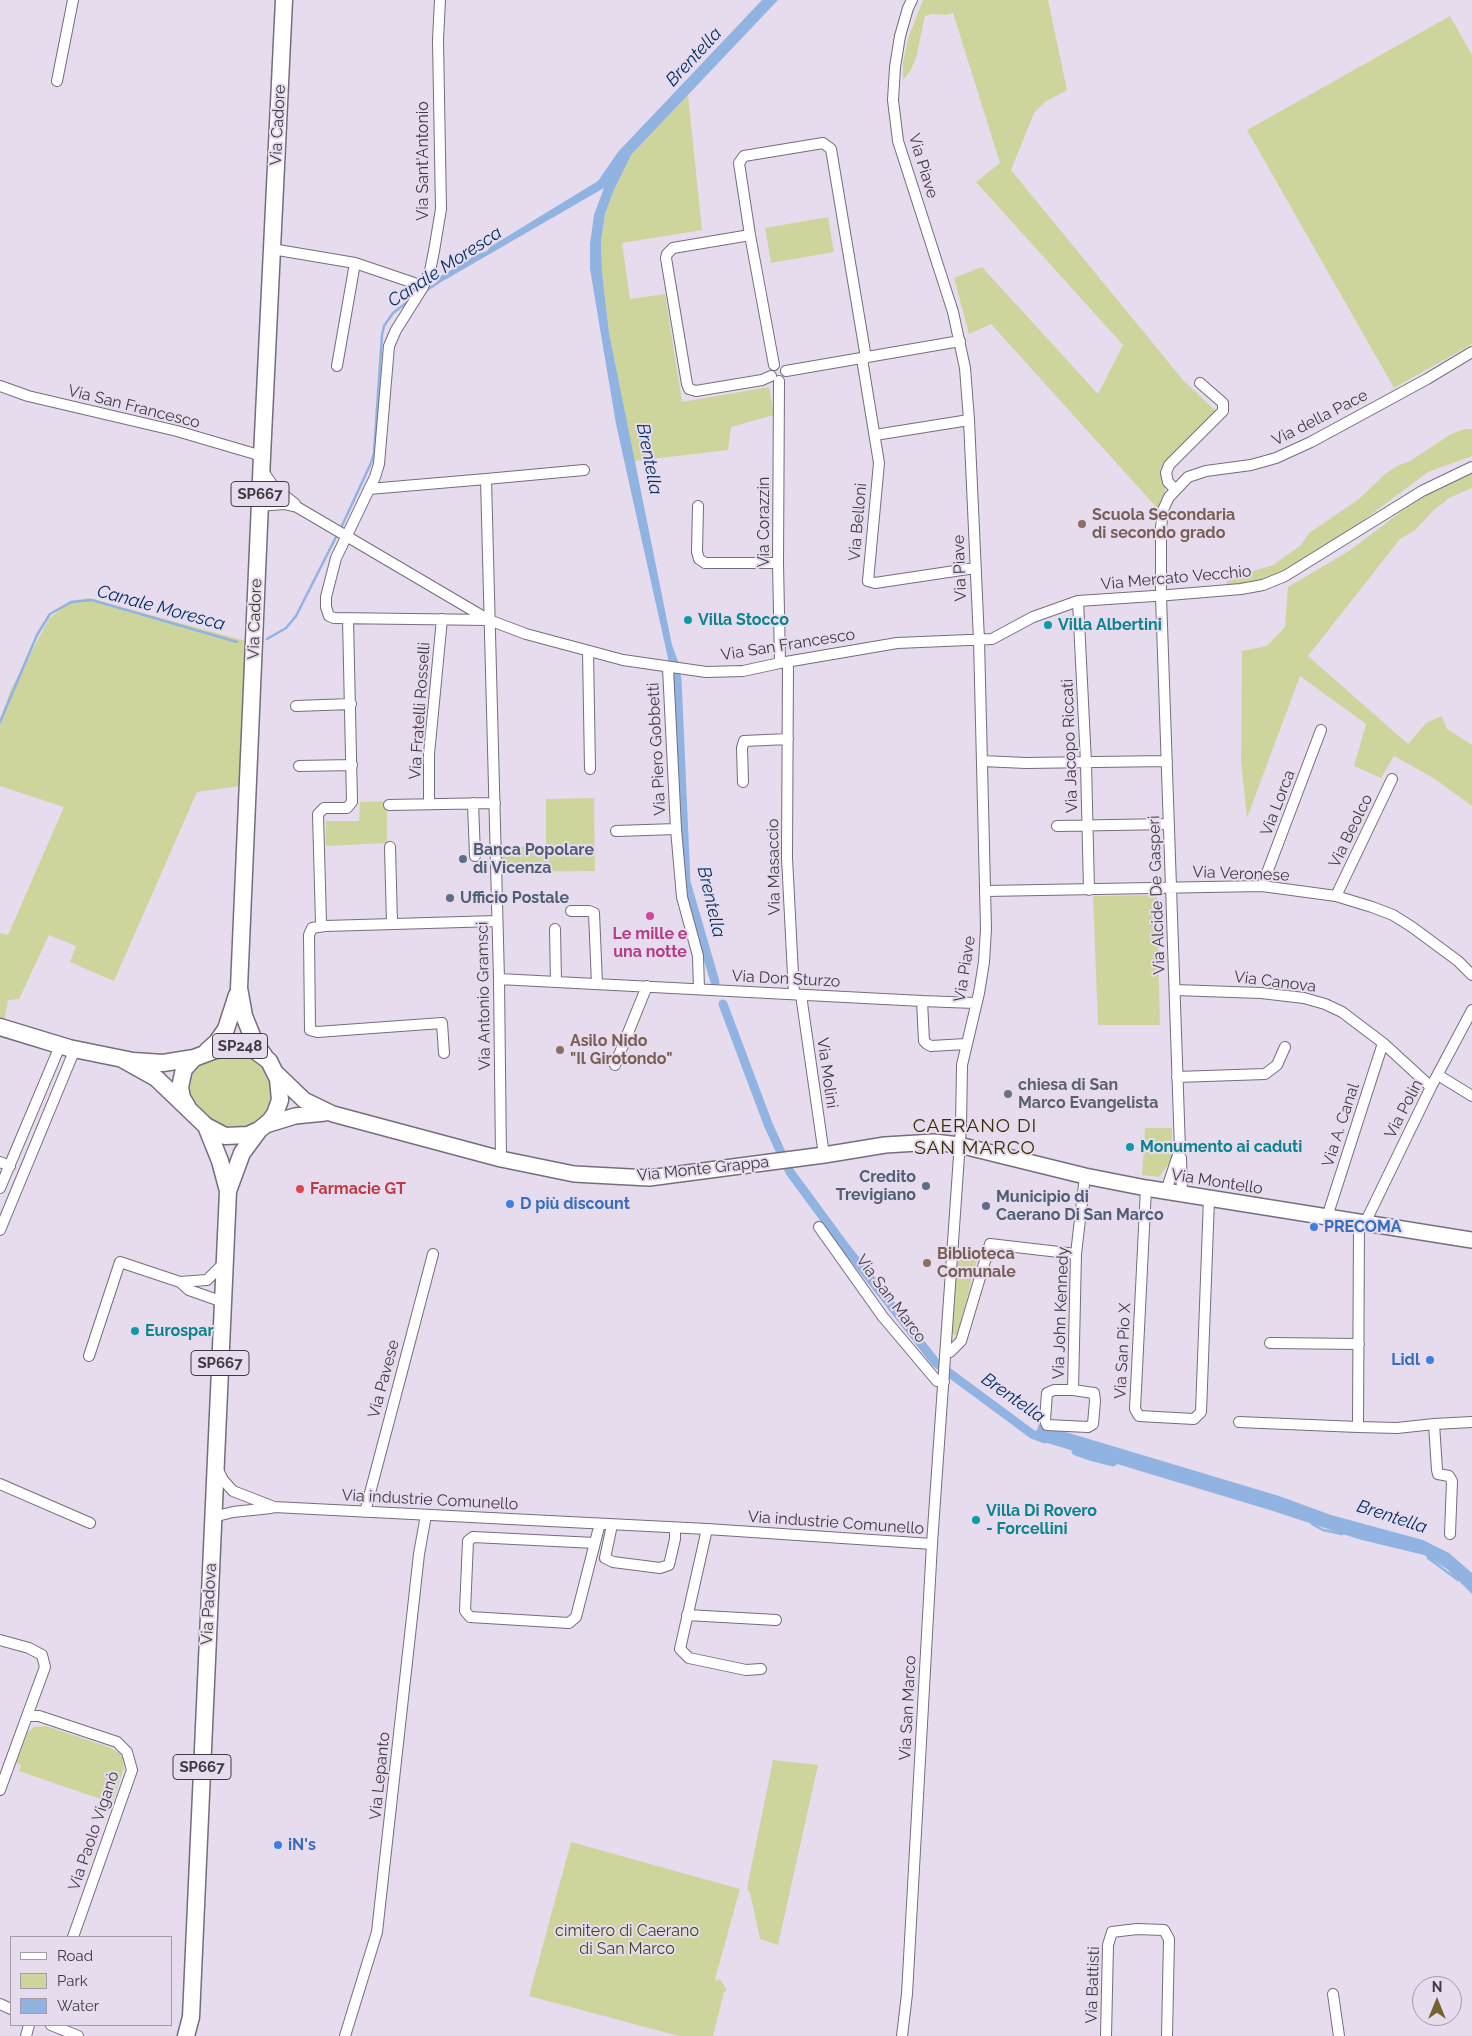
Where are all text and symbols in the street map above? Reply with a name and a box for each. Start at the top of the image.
water label: Brentella [661,23,727,91]
street label: Via Cadore [266,84,290,166]
street label: Via Sant'Antonio [413,101,433,221]
street label: Via Piave [904,131,942,201]
water label: Canale Moresca [384,222,506,312]
street label: Via San Francesco [66,381,202,433]
street label: Via della Pace [1269,386,1371,450]
water label: Brentella [631,421,667,497]
street label: Via Corazzin [754,477,774,567]
road number: SP667 [231,482,289,506]
street label: Via Belloni [845,482,871,562]
place label: Scuola Secondaria di secondo grado [1092,505,1235,543]
marker: Scuola Secondaria di secondo grado [1076,518,1088,530]
street label: Via Piave [949,534,971,602]
street label: Via Mercato Vecchio [1100,562,1252,594]
street label: Via Cadore [244,578,266,660]
water label: Canale Moresca [95,581,227,635]
place label: Villa Stocco [698,610,789,630]
marker: Villa Stocco [682,614,694,626]
place label: Villa Albertini [1058,615,1162,635]
marker: Villa Albertini [1042,619,1054,631]
street label: Via San Francesco [720,625,856,665]
street label: Via Fratelli Rosselli [406,642,434,780]
street label: Via Jacopo Riccati [1058,679,1082,813]
street label: Via Piero Gobbetti [644,682,670,816]
street label: Via Lorca [1257,767,1299,839]
street label: Via Beolco [1325,791,1377,871]
street label: Via Alcide De Gasperi [1145,815,1169,975]
street label: Via Masaccio [764,818,784,916]
place label: Banca Popolare di Vicenza [473,840,594,878]
marker: Banca Popolare di Vicenza [457,853,469,865]
street label: Via Veronese [1192,863,1290,885]
water label: Brentella [692,864,730,940]
place label: Ufficio Postale [460,888,569,908]
marker: Ufficio Postale [444,892,456,904]
marker: Le mille e una notte [644,910,656,922]
street label: Via Antonio Gramsci [473,921,495,1071]
place label: Le mille e una notte [613,924,687,962]
street label: Via Piave [950,935,980,1003]
street label: Via Don Sturzo [731,967,841,991]
street label: Via Canova [1233,967,1317,997]
place label: Asilo Nido "Il Girotondo" [570,1031,673,1069]
road number: SP248 [212,1034,268,1058]
street label: Via Molini [813,1036,841,1110]
marker: Asilo Nido "Il Girotondo" [554,1044,566,1056]
place label: chiesa di San Marco Evangelista [1018,1075,1158,1113]
street label: Via Polin [1381,1076,1427,1142]
street label: Via A. Canal [1318,1081,1364,1169]
marker: chiesa di San Marco Evangelista [1002,1088,1014,1100]
district label: CAERANO DI SAN MARCO [911,1115,1039,1159]
place label: Monumento ai caduti [1140,1137,1302,1157]
marker: Monumento ai caduti [1124,1141,1136,1153]
street label: Via Monte Grappa [636,1153,770,1185]
street label: Via Montello [1170,1165,1264,1199]
place label: Credito Trevigiano [836,1167,916,1205]
place label: Farmacie GT [310,1179,406,1199]
marker: Credito Trevigiano [920,1180,932,1192]
marker: Farmacie GT [294,1183,306,1195]
place label: Municipio di Caerano Di San Marco [996,1187,1164,1225]
place label: D più discount [520,1194,630,1214]
marker: D più discount [504,1198,516,1210]
marker: Municipio di Caerano Di San Marco [980,1200,992,1212]
place label: PRECOMA [1324,1217,1402,1237]
marker: PRECOMA [1308,1221,1320,1233]
place label: Biblioteca Comunale [937,1244,1016,1282]
street label: Via John Kennedy [1049,1246,1073,1380]
street label: Via San Marco [852,1251,930,1347]
marker: Biblioteca Comunale [921,1257,933,1269]
street label: Via San Pio X [1111,1302,1135,1400]
place label: Eurospar [145,1321,214,1341]
marker: Eurospar [129,1325,141,1337]
street label: Via Pavese [364,1338,404,1420]
road number: SP667 [191,1350,249,1376]
place label: Lidl [1391,1350,1420,1370]
marker: Lidl [1424,1354,1436,1366]
water label: Brentella [977,1368,1049,1428]
street label: Via industrie Comunello [341,1486,519,1514]
water label: Brentella [1354,1496,1430,1538]
place label: Villa Di Rovero - Forcellini [986,1501,1097,1539]
street label: Via industrie Comunello [747,1507,925,1539]
marker: Villa Di Rovero - Forcellini [970,1514,982,1526]
street label: Via Padova [197,1563,221,1645]
street label: Via San Marco [896,1655,920,1761]
street label: Via Lepanto [366,1731,394,1821]
road number: SP667 [173,1754,231,1780]
street label: Via Paolo Viganò [65,1769,123,1893]
place label: iN's [288,1835,316,1855]
marker: iN's [272,1839,284,1851]
park label: cimitero di Caerano di San Marco [555,1921,699,1959]
legend [10,1936,172,2026]
street label: Via Battisti [1082,1946,1104,2024]
text: Road [57,1947,93,1965]
text: Park [57,1972,88,1990]
north arrow [1412,1976,1462,2026]
text: N [1432,1979,1442,1995]
text: Water [57,1997,99,2015]

